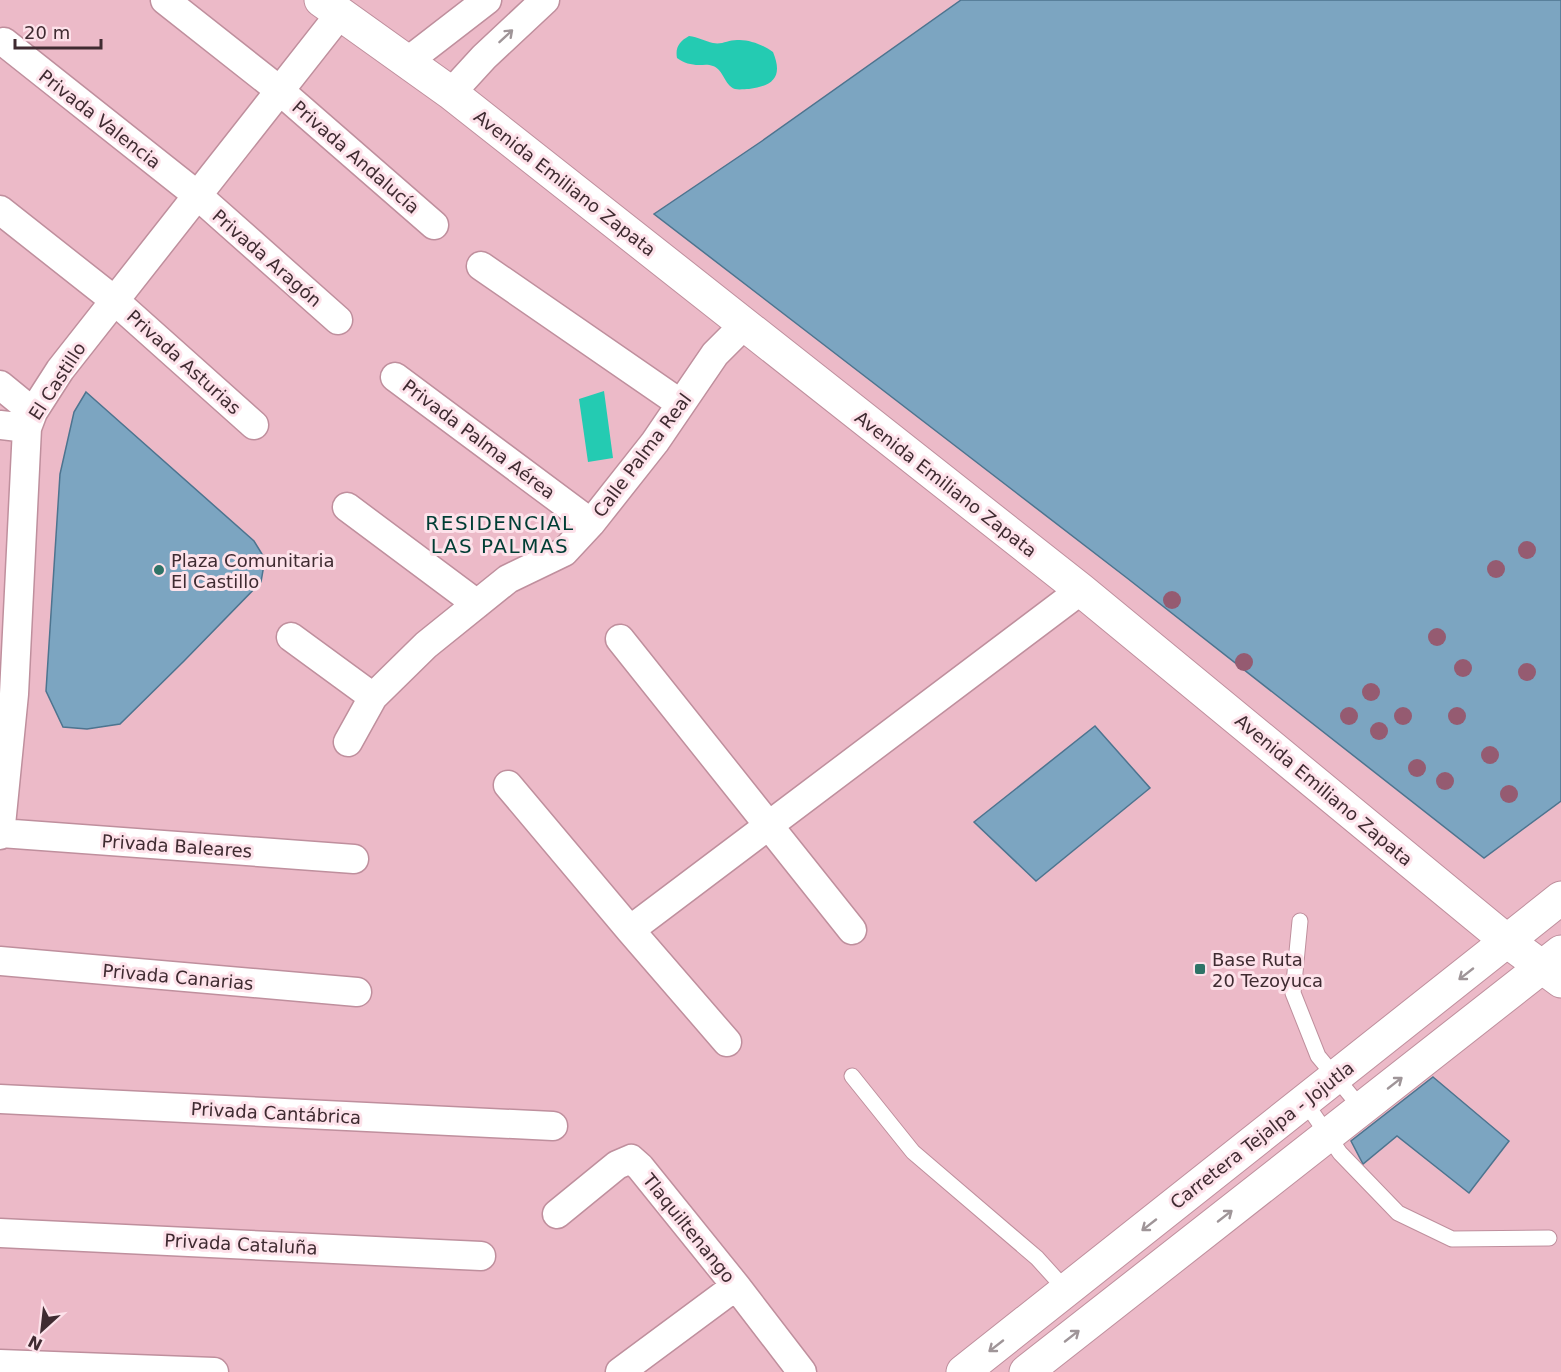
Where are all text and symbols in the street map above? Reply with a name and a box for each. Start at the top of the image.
scale bar [15,12,100,50]
text: 20 m [24,22,70,43]
one-way arrow [498,29,513,43]
street label: Privada Valencia [35,65,165,173]
street label: Privada Andalucía [288,96,424,218]
street label: Avenida Emiliano Zapata [470,106,660,260]
street label: Privada Aragón [208,205,326,311]
street label: Privada Asturias [123,305,245,419]
street label: El Castillo [24,338,90,424]
street label: Privada Palma Aérea [399,375,559,503]
street label: Calle Palma Real [589,389,695,521]
street label: Avenida Emiliano Zapata [851,407,1041,561]
district label: RESIDENCIAL LAS PALMAS [425,511,575,558]
place label: Plaza Comunitaria El Castillo [171,550,335,592]
marker: Plaza Comunitaria El Castillo [152,563,166,577]
street label: Avenida Emiliano Zapata [1231,710,1417,870]
street label: Privada Baleares [101,830,253,862]
place label: Base Ruta 20 Tezoyuca [1212,949,1323,991]
street label: Privada Canarias [102,960,254,994]
marker: Base Ruta 20 Tezoyuca [1193,962,1207,976]
one-way arrow [1458,967,1474,980]
street label: Carretera Tejalpa - Jojutla [1166,1057,1358,1213]
one-way arrow [1387,1076,1403,1089]
street label: Privada Cantábrica [190,1098,362,1128]
street label: Tlaquiltenango [638,1168,739,1287]
one-way arrow [1217,1209,1233,1222]
one-way arrow [1141,1219,1157,1232]
street label: Privada Cataluña [164,1230,318,1258]
north arrow [12,1300,72,1360]
one-way arrow [1063,1329,1079,1342]
text: N [25,1331,46,1354]
one-way arrow [989,1339,1004,1353]

